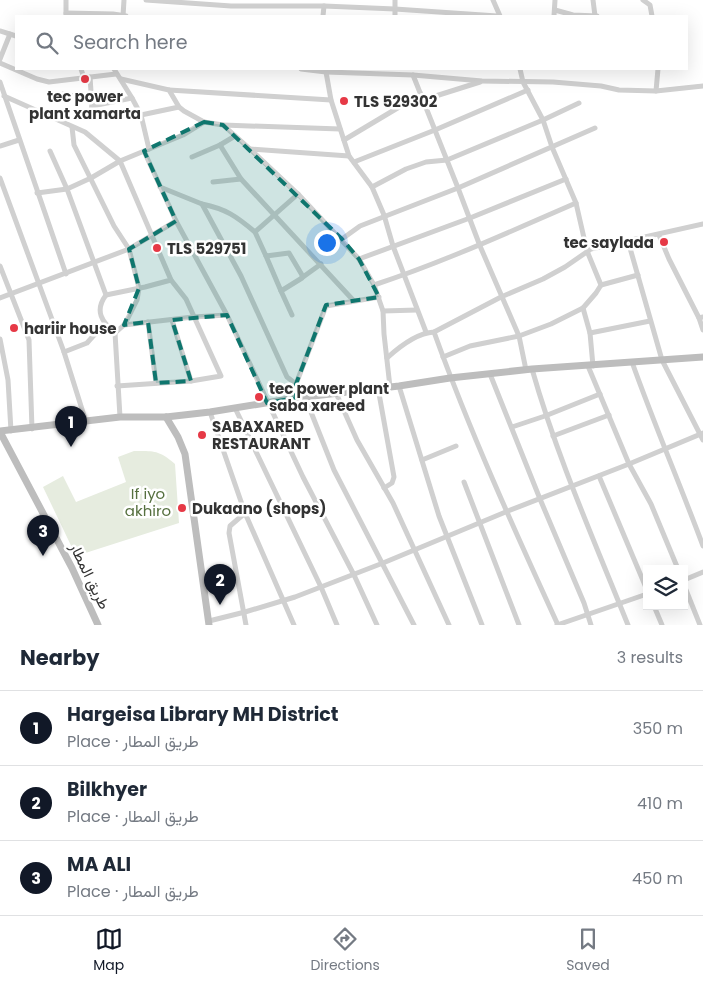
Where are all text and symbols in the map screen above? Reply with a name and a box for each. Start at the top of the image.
search box [15,15,688,70]
icon: search [33,29,61,57]
text: Search here [73,29,187,56]
marker: tec power plant xamarta [79,73,91,85]
place label: tec power plant xamarta [29,86,141,124]
place label: TLS 529302 [354,91,438,112]
marker: TLS 529302 [338,95,350,107]
your location [314,230,340,256]
place label: tec saylada [563,232,654,253]
marker: tec saylada [658,236,670,248]
place label: TLS 529751 [167,238,246,259]
marker: TLS 529751 [151,242,163,254]
place label: hariir house [24,318,117,339]
marker: hariir house [8,322,20,334]
place label: tec power plant saba xareed [269,378,389,416]
marker: tec power plant saba xareed [253,391,265,403]
pin: 1 [55,406,87,447]
place label: SABAXARED RESTAURANT [212,416,311,454]
marker: SABAXARED RESTAURANT [196,429,208,441]
park label: If iyo akhiro [125,483,171,521]
place label: Dukaano (shops) [192,498,326,519]
marker: Dukaano (shops) [176,502,188,514]
pin: 3 [27,515,59,556]
street label: طريق المطار [64,538,115,613]
pin: 2 [204,564,236,605]
map controls [643,565,688,610]
button: layers [643,565,688,610]
text: Nearby [20,643,100,672]
text: 3 results [617,646,683,669]
text: Hargeisa Library MH District [67,701,338,728]
text: 1 [33,717,39,740]
text: 350 m [633,717,683,740]
text: Place · طريق المطار [67,730,199,753]
text: Bilkhyer [67,776,147,803]
text: 2 [31,792,41,815]
text: 410 m [637,792,683,815]
text: Place · طريق المطار [67,805,199,828]
text: MA ALI [67,851,131,878]
text: 3 [31,867,41,890]
text: 450 m [632,867,683,890]
text: Place · طريق المطار [67,880,199,903]
tab: Map [93,925,124,976]
tab: Directions [310,925,380,976]
tab: Saved [566,925,610,976]

